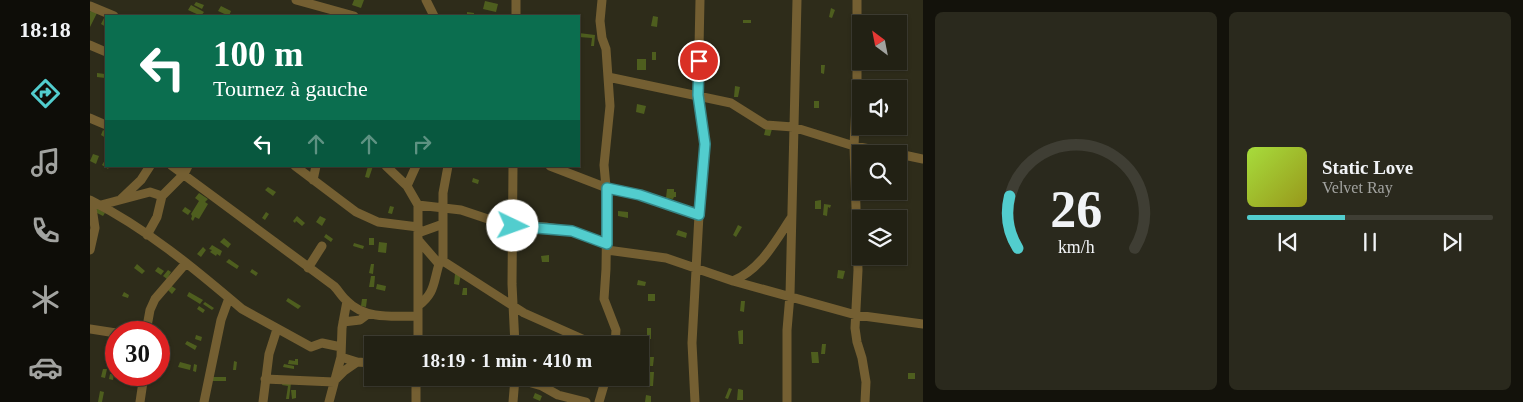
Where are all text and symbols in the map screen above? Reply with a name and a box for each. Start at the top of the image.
north arrow [852,15,908,70]
map controls [852,15,907,265]
text: 18:18 [19,17,71,42]
icon: left [130,35,195,100]
text: 100 m [213,35,303,74]
pin [678,40,720,82]
icon: arrive [685,47,713,75]
icon: directions [28,76,63,111]
text: Tournez à gauche [213,76,368,101]
button: sound [852,80,907,135]
icon: left [249,130,277,158]
icon: ahead [302,130,330,158]
icon: ahead [355,130,383,158]
icon: right [408,130,436,158]
icon: music [28,145,63,180]
button: search [852,145,907,200]
text: Static Love [1322,157,1413,178]
text: Velvet Ray [1322,179,1393,196]
text: 26 [1050,181,1102,238]
position arrow [486,199,538,251]
button: layers [852,210,907,265]
icon: phone [28,213,63,248]
icon: previous [1274,228,1302,256]
icon: pause [1356,228,1384,256]
icon: next [1438,228,1466,256]
text: km/h [1058,237,1094,257]
icon: climate [28,282,63,317]
speed limit sign: 30 [105,321,170,386]
icon: car [28,350,63,385]
text: 18:19 · 1 min · 410 m [421,350,592,371]

